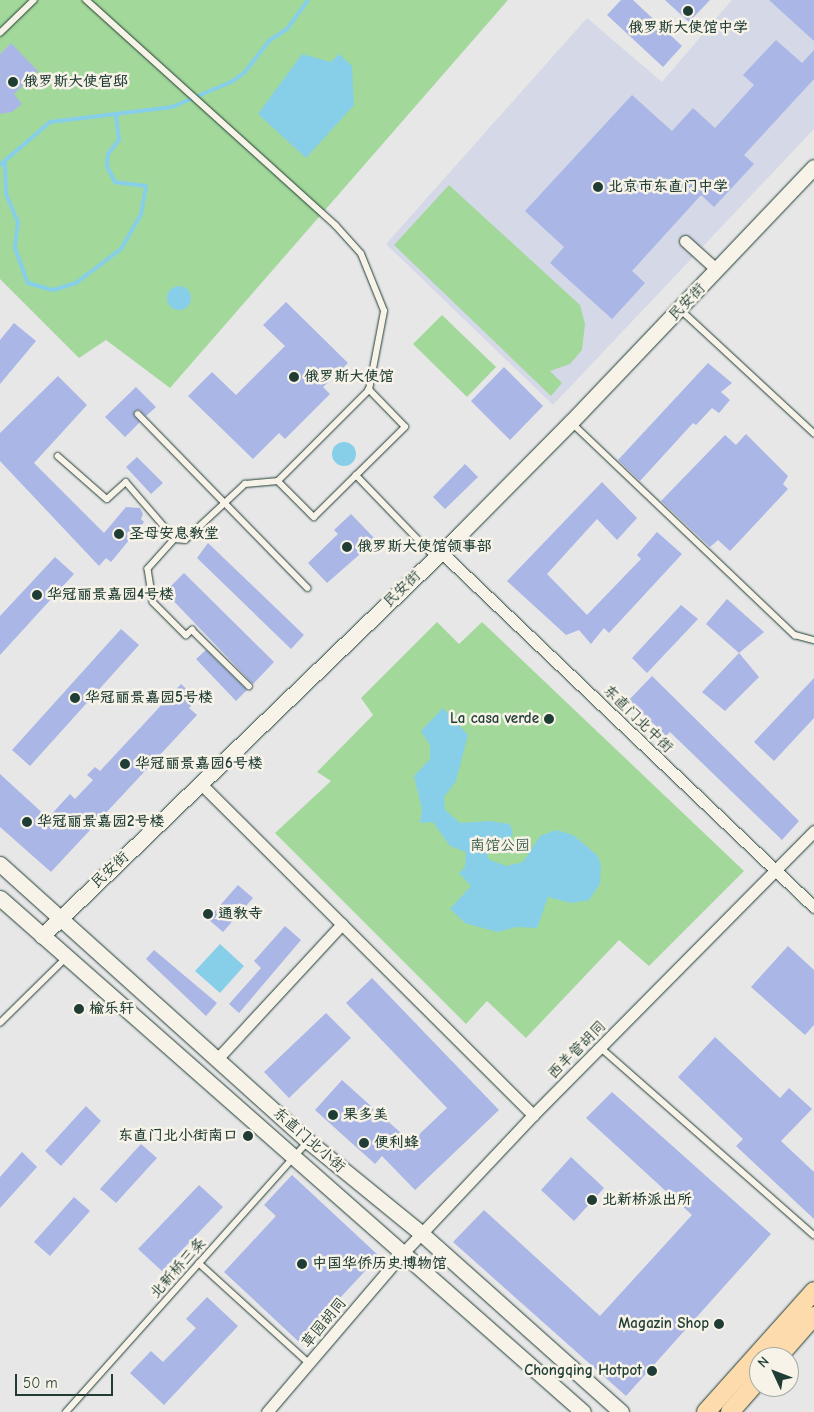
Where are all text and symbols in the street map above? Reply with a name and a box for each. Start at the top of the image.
marker: 俄罗斯大使馆中学 [682,5,694,17]
place label: 俄罗斯大使馆中学 [628,19,748,37]
place label: 俄罗斯大使官邸 [23,73,128,91]
marker: 俄罗斯大使官邸 [7,76,19,88]
place label: 北京市东直门中学 [608,178,728,196]
marker: 北京市东直门中学 [592,181,604,193]
street label: 民安街 [665,280,709,324]
place label: 俄罗斯大使馆 [304,368,394,386]
marker: 俄罗斯大使馆 [288,371,300,383]
place label: 圣母安息教堂 [129,525,219,543]
marker: 圣母安息教堂 [113,528,125,540]
place label: 俄罗斯大使馆领事部 [357,538,492,556]
marker: 俄罗斯大使馆领事部 [341,541,353,553]
street label: 民安街 [380,567,424,611]
place label: 华冠丽景嘉园4号楼 [47,586,174,604]
marker: 华冠丽景嘉园4号楼 [31,589,43,601]
street label: 东直门北中街 [599,681,677,757]
place label: 华冠丽景嘉园5号楼 [85,689,213,707]
marker: 华冠丽景嘉园5号楼 [69,692,81,704]
place label: La casa verde [450,710,539,728]
marker: La casa verde [543,713,555,725]
place label: 华冠丽景嘉园6号楼 [135,755,263,773]
marker: 华冠丽景嘉园6号楼 [119,758,131,770]
place label: 华冠丽景嘉园2号楼 [37,813,164,831]
marker: 华冠丽景嘉园2号楼 [21,816,33,828]
park label: 南馆公园 [470,837,530,855]
street label: 民安街 [87,848,133,892]
place label: 通教寺 [218,905,263,923]
marker: 通教寺 [202,908,214,920]
place label: 榆乐轩 [89,1000,134,1018]
marker: 榆乐轩 [73,1003,85,1015]
street label: 西羊管胡同 [544,1017,610,1083]
street label: 东直门北小街 [269,1104,349,1176]
place label: 果多美 [343,1106,388,1124]
marker: 果多美 [327,1109,339,1121]
place label: 东直门北小街南口 [118,1127,238,1145]
marker: 东直门北小街南口 [242,1130,254,1142]
place label: 便利蜂 [374,1134,419,1152]
marker: 便利蜂 [358,1137,370,1149]
place label: 北新桥派出所 [602,1191,692,1209]
marker: 北新桥派出所 [586,1194,598,1206]
street label: 北新桥三条 [146,1234,210,1302]
place label: 中国华侨历史博物馆 [312,1255,447,1273]
marker: 中国华侨历史博物馆 [296,1258,308,1270]
street label: 草园胡同 [298,1294,350,1352]
place label: Magazin Shop [618,1315,709,1333]
marker: Magazin Shop [713,1318,725,1330]
north arrow [749,1347,799,1397]
text: N [754,1353,773,1371]
place label: Chongqing Hotpot [524,1362,642,1380]
scale bar [18,1364,115,1396]
marker: Chongqing Hotpot [646,1365,658,1377]
text: 50 m [23,1374,58,1392]

